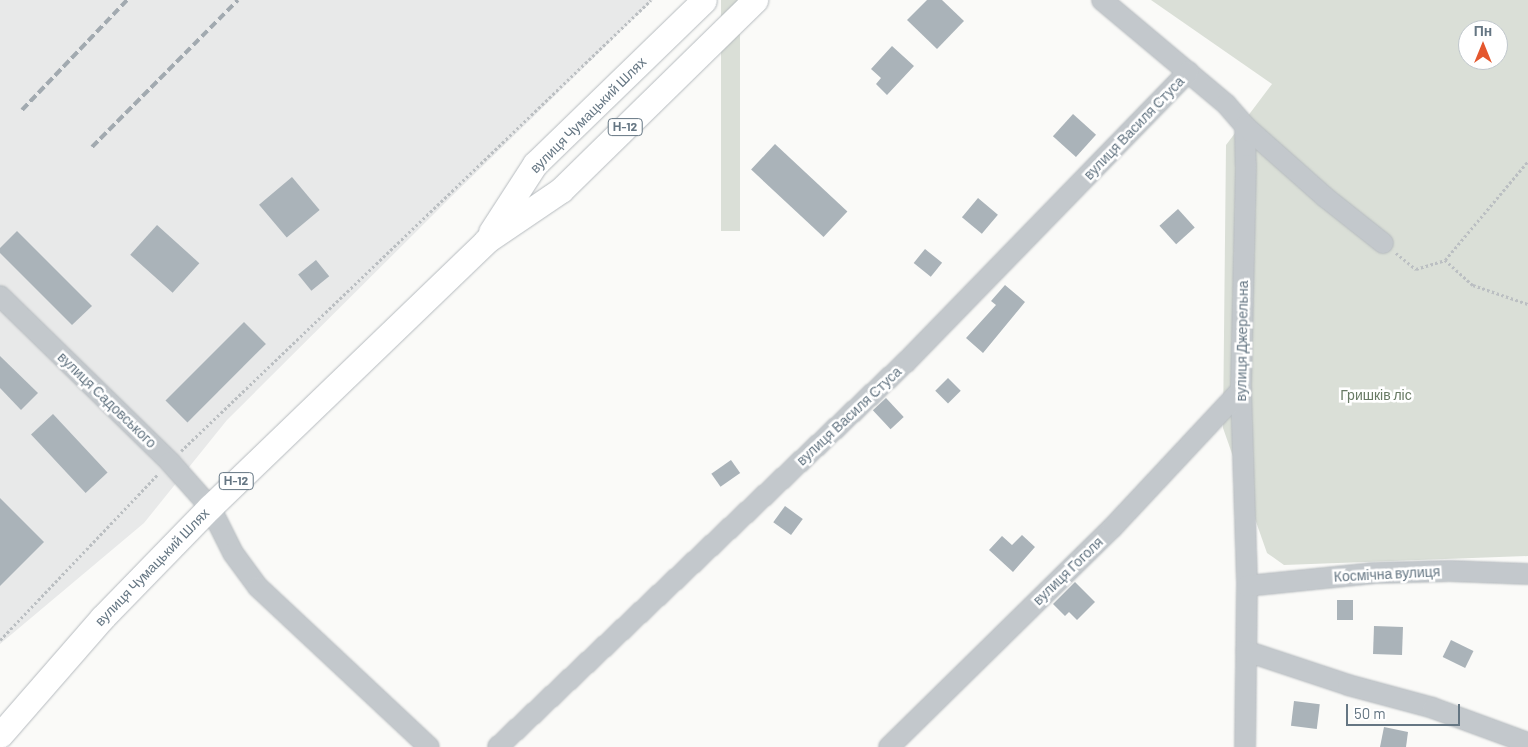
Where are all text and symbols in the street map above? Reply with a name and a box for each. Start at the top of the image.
north arrow [1458,20,1508,70]
text: Пн [1474,22,1492,39]
street label: вулиця Чумацький Шлях [526,53,650,177]
street label: вулиця Василя Стуса [1080,73,1188,183]
road number: Н-12 [608,118,642,136]
street label: вулиця Джерельна [1233,280,1251,402]
street label: вулиця Садовського [54,349,160,451]
street label: вулиця Василя Стуса [793,363,905,469]
park label: Гришків ліс [1340,387,1412,403]
road number: Н-12 [218,472,254,491]
street label: вулиця Чумацький Шлях [91,505,213,629]
street label: вулиця Гоголя [1030,533,1106,609]
street label: Космічна вулиця [1333,563,1441,585]
scale bar [1348,694,1462,726]
text: 50 m [1354,704,1386,722]

